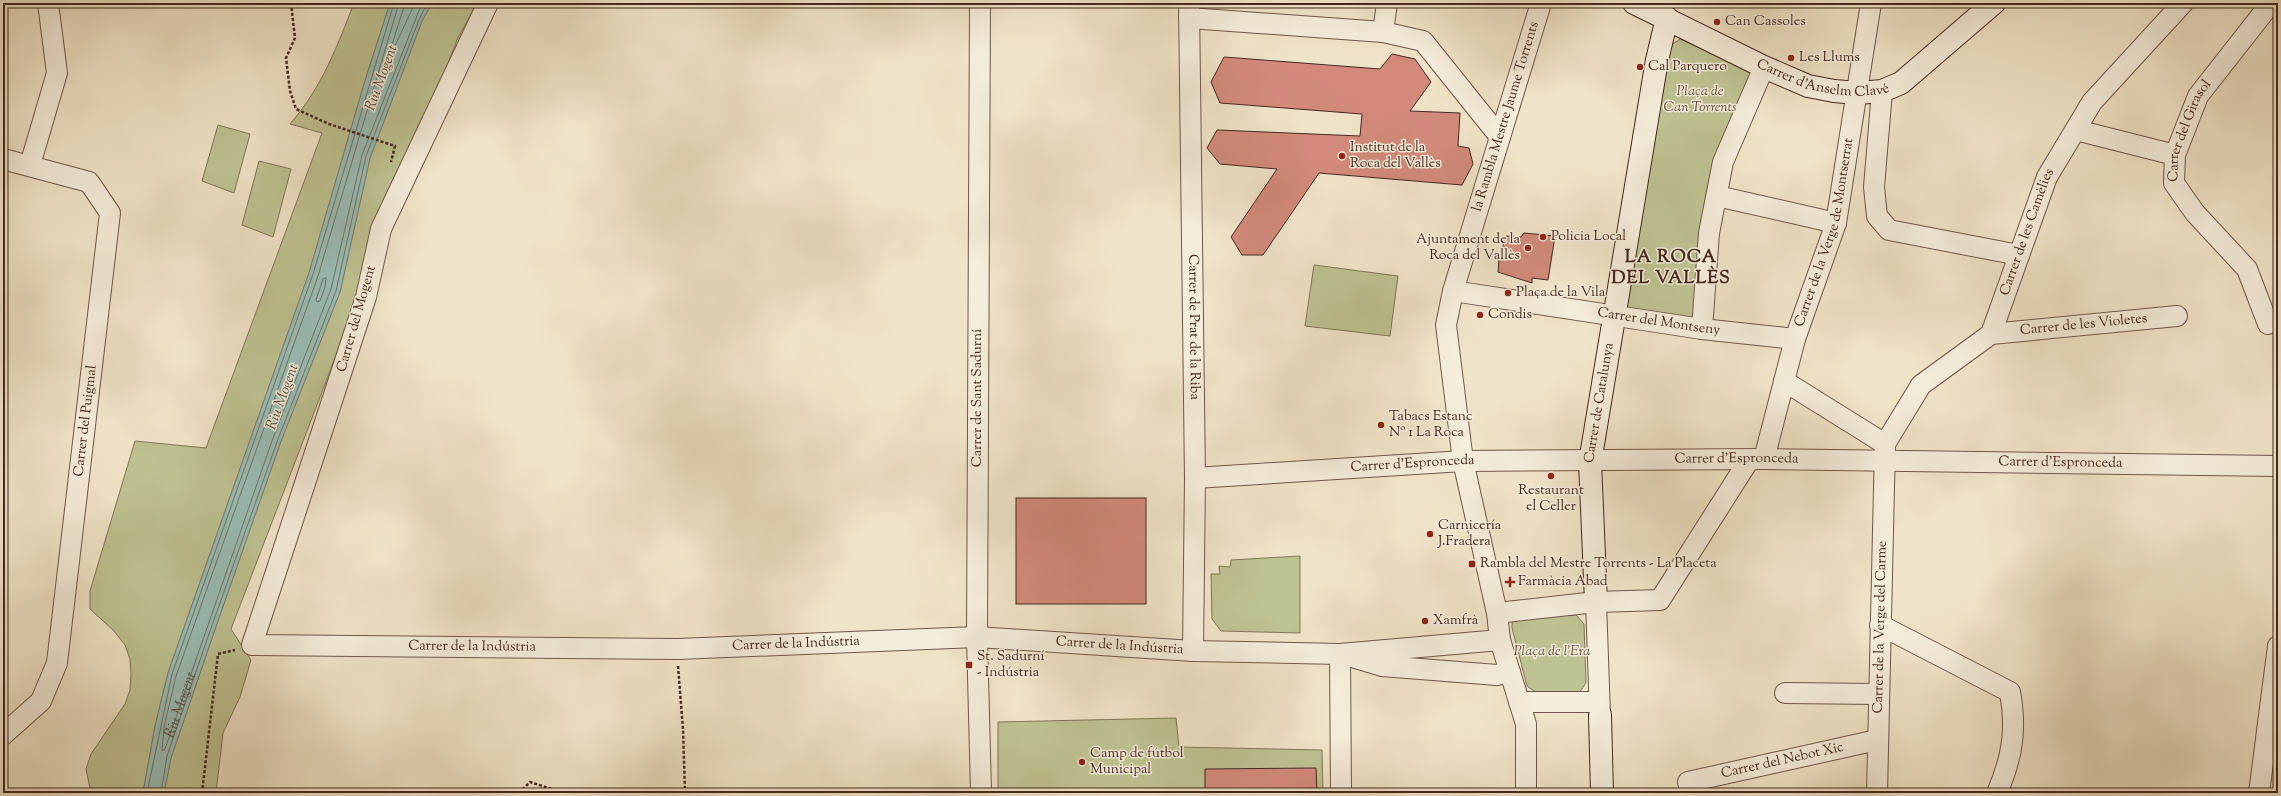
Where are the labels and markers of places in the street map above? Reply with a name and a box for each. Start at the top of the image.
place label: Can Cassoles [1725,12,1806,32]
marker: Can Cassoles [1712,17,1722,27]
place label: Les Llums [1799,48,1860,68]
marker: Les Llums [1786,53,1796,63]
place label: Cal Parquero [1648,57,1727,77]
marker: Cal Parquero [1635,62,1645,72]
place label: Institut de la Roca del Vallès [1350,138,1441,174]
marker: Institut de la Roca del Vallès [1337,151,1347,161]
place label: Policia Local [1551,227,1626,247]
place label: Ajuntament de la Roca del Vallès [1416,230,1521,266]
marker: Policia Local [1538,232,1548,242]
marker: Ajuntament de la Roca del Vallès [1523,243,1533,253]
place label: Plaça de la Vila [1516,283,1606,303]
marker: Plaça de la Vila [1503,288,1513,298]
place label: Condis [1488,305,1532,325]
marker: Condis [1475,310,1485,320]
place label: Tabacs Estanc Nº 1 La Roca [1389,407,1472,443]
marker: Tabacs Estanc Nº 1 La Roca [1376,420,1386,430]
marker: Restaurant el Celler [1546,471,1556,481]
place label: Restaurant el Celler [1518,481,1584,517]
place label: Carnicería J.Fradera [1437,516,1502,552]
marker: Carnicería J.Fradera [1425,529,1435,539]
place label: Rambla del Mestre Torrents - La Placeta [1480,554,1717,574]
marker: Rambla del Mestre Torrents - La Placeta [1467,559,1477,569]
place label: Farmàcia Abad [1518,572,1608,592]
marker: Farmàcia Abad [1505,577,1515,587]
place label: Xamfrà [1433,611,1479,631]
marker: Xamfrà [1420,616,1430,626]
place label: St. Sadurní - Indústria [977,647,1045,683]
marker: St. Sadurní - Indústria [964,660,974,670]
place label: Camp de fútbol Municipal [1090,744,1184,780]
marker: Camp de fútbol Municipal [1077,757,1087,767]

